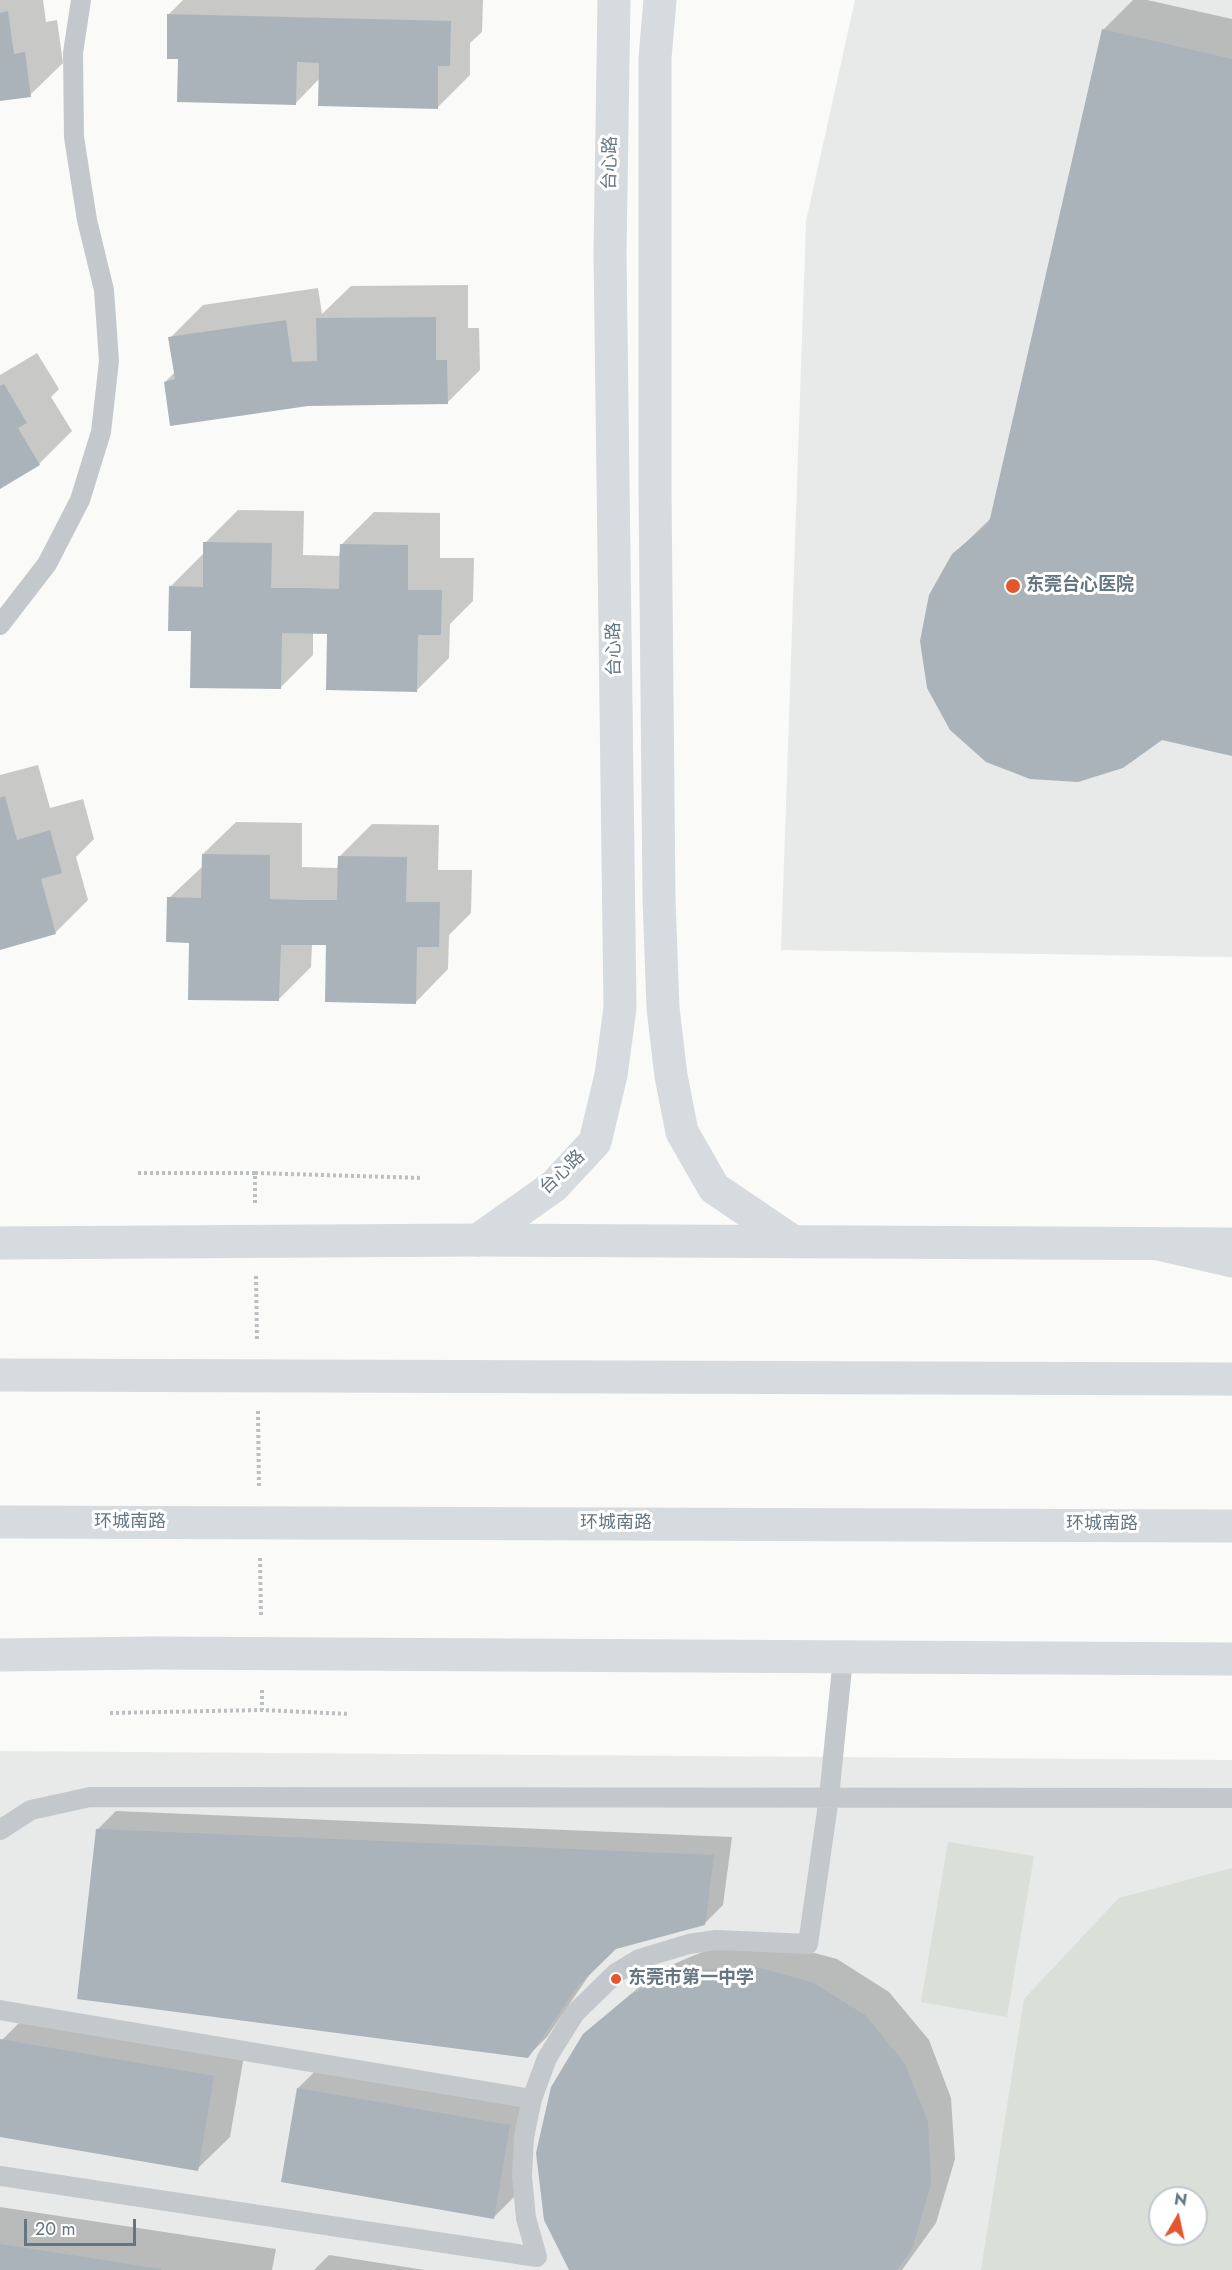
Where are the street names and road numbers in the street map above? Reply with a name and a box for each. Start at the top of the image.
street label: 台心路 [600,136,622,190]
street label: 台心路 [604,622,626,676]
street label: 台心路 [536,1146,590,1200]
street label: 环城南路 [94,1512,166,1534]
street label: 环城南路 [580,1513,652,1535]
street label: 环城南路 [1066,1514,1138,1536]

